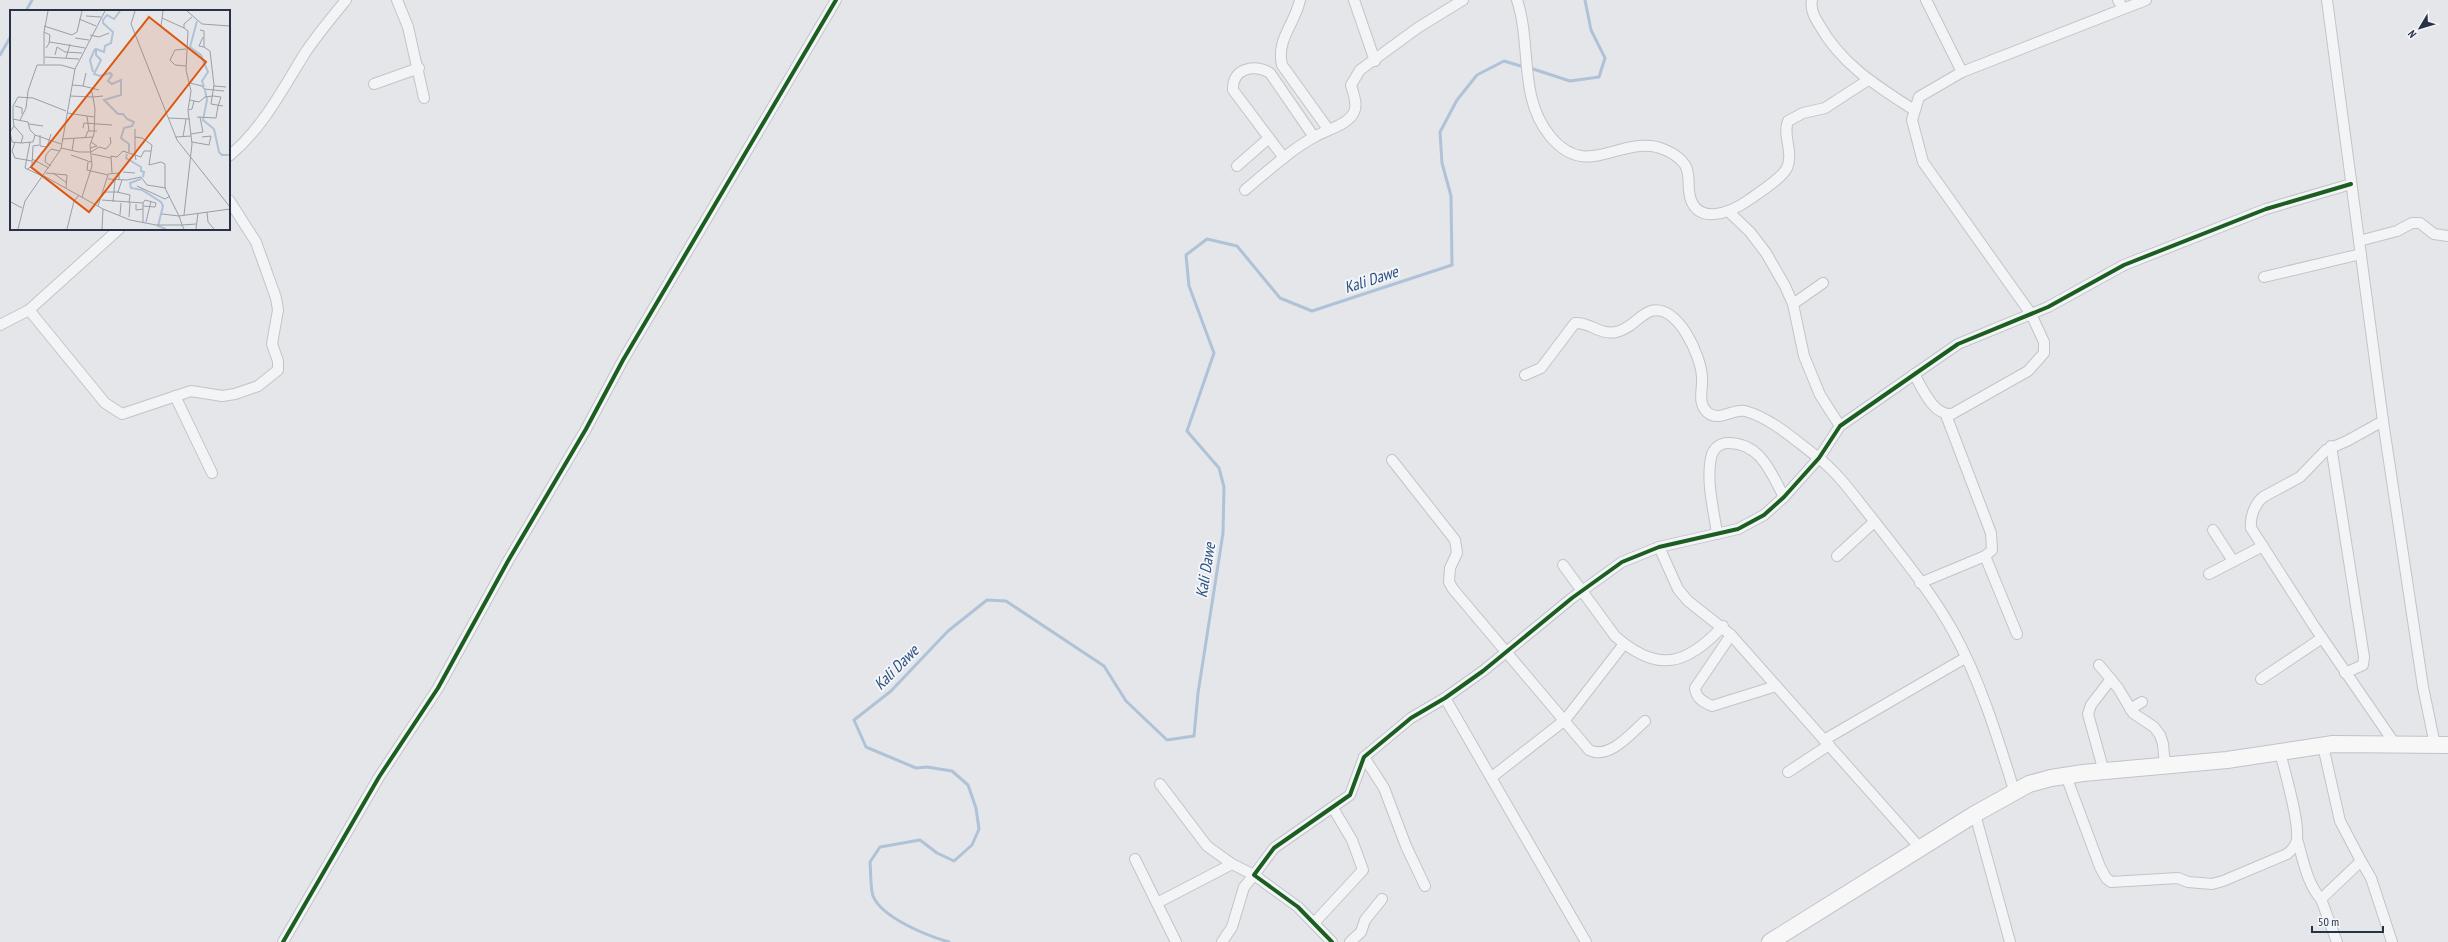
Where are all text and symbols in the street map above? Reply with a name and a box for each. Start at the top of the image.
north arrow [2400,8,2440,48]
inset map [10,10,230,230]
text: N [2405,27,2419,41]
water label: Kali Dawe [1342,261,1402,297]
water label: Kali Dawe [1191,540,1219,599]
water label: Kali Dawe [869,639,924,694]
scale bar [2312,908,2383,934]
text: 50 m [2318,914,2339,929]

